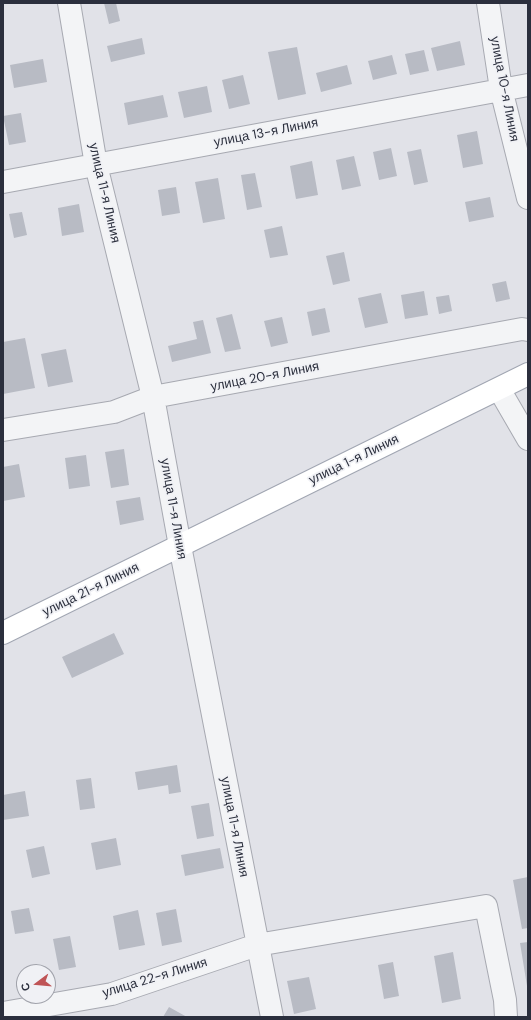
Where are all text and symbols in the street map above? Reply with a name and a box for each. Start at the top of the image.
street label: улица 10-я Линия [486,35,522,143]
street label: улица 13-я Линия [213,115,319,151]
street label: улица 11-я Линия [85,141,123,245]
street label: улица 20-я Линия [209,359,321,395]
street label: улица 1-я Линия [307,431,401,489]
street label: улица 11-я Линия [156,457,190,561]
street label: улица 21-я Линия [40,560,142,620]
street label: улица 11-я Линия [217,775,251,879]
street label: улица 22-я Линия [101,955,209,1001]
north arrow [16,964,56,1004]
text: С [18,981,33,993]

